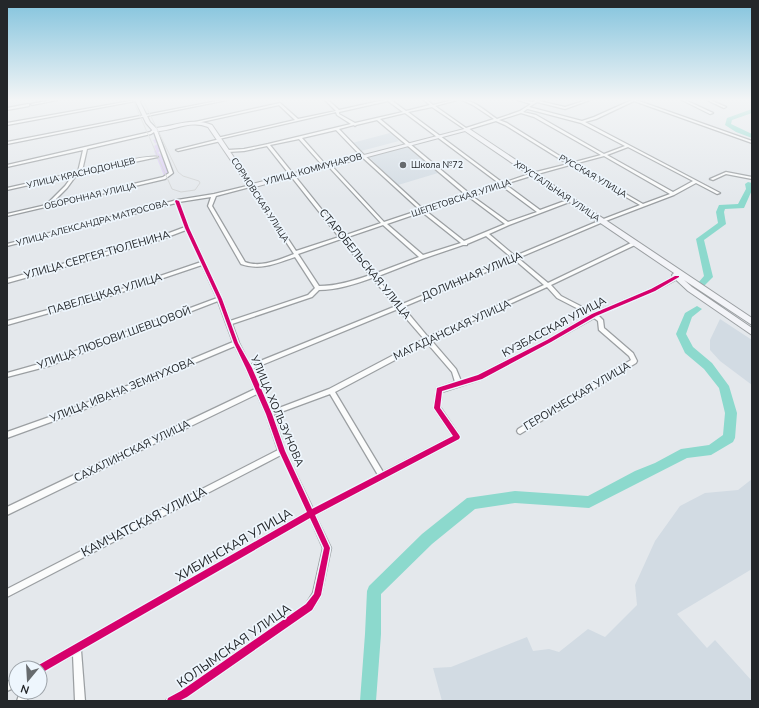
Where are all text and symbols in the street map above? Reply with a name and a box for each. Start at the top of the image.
street label: УЛИЦА КОММУНАРОВ [262,150,363,188]
street label: РУССКАЯ УЛИЦА [557,152,630,201]
street label: УЛИЦА КРАСНОДОНЦЕВ [25,155,136,192]
street label: СОРМОВСКАЯ УЛИЦА [228,155,292,245]
street label: ХРУСТАЛЬНАЯ УЛИЦА [512,158,603,225]
place label: Школа №72 [411,159,463,171]
marker: Школа №72 [398,160,408,170]
street label: ШЕПЕТОВСКАЯ УЛИЦА [410,176,513,220]
street label: ОБОРОННАЯ УЛИЦА [43,180,137,212]
street label: УЛИЦА АЛЕКСАНДРА МАТРОСОВА [14,197,169,249]
street label: СТАРОБЕЛЬСКАЯ УЛИЦА [316,206,414,322]
street label: УЛИЦА СЕРГЕЯ ТЮЛЕНИНА [21,227,172,283]
street label: ДОЛИННАЯ УЛИЦА [419,248,525,304]
street label: ПАВЕЛЕЦКАЯ УЛИЦА [46,269,164,319]
street label: КУЗБАССКАЯ УЛИЦА [499,293,609,361]
street label: МАГАДАНСКАЯ УЛИЦА [391,296,513,364]
street label: УЛИЦА ЛЮБОВИ ШЕВЦОВОЙ [34,303,193,373]
street label: УЛИЦА ХОЛЬЗУНОВА [246,352,307,469]
street label: УЛИЦА ИВАНА ЗЕМНУХОВА [47,354,196,426]
street label: ГЕРОИЧЕСКАЯ УЛИЦА [521,358,633,434]
street label: САХАЛИНСКАЯ УЛИЦА [72,416,192,486]
street label: КАМЧАТСКАЯ УЛИЦА [78,482,210,562]
street label: ХИБИНСКАЯ УЛИЦА [172,504,296,586]
street label: КОЛЫМСКАЯ УЛИЦА [173,599,295,692]
north arrow [8,660,48,700]
text: N [19,681,31,697]

